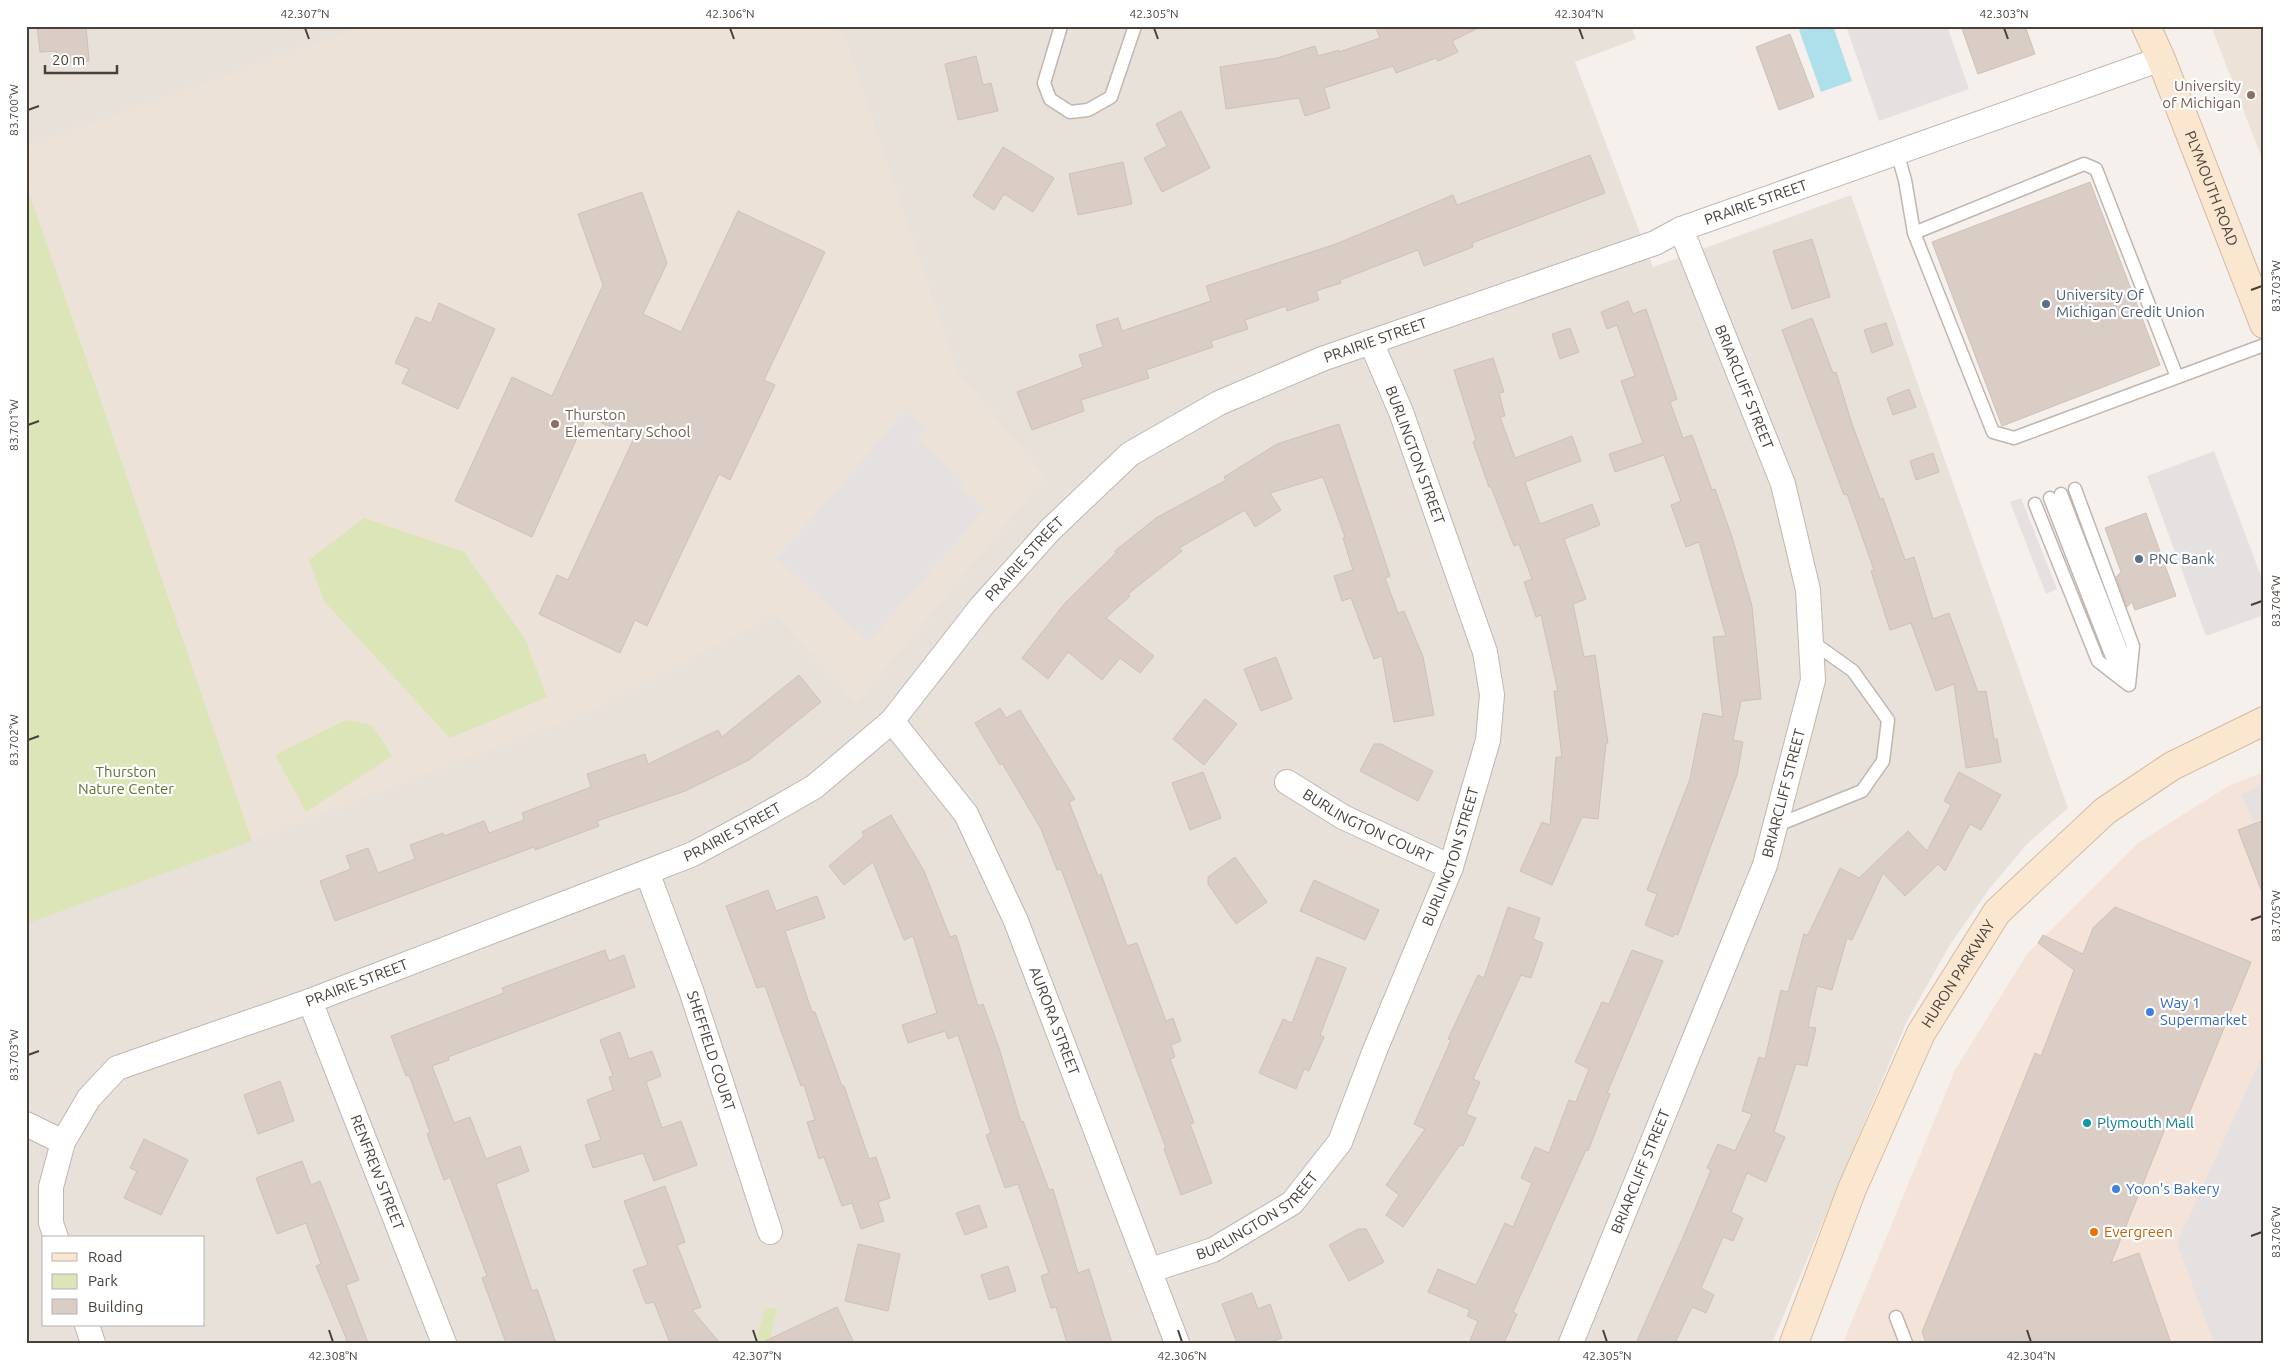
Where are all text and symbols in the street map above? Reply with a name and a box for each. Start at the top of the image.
text: 42.307°N [280,7,330,20]
text: 42.306°N [705,7,755,20]
text: 42.305°N [1129,7,1179,20]
text: 42.304°N [1554,7,1604,20]
text: 42.303°N [1979,7,2029,20]
scale bar [45,42,118,74]
text: 20 m [52,51,85,68]
place label: University of Michigan [2162,77,2241,111]
text: 83.700°W [7,84,20,136]
marker: University of Michigan [2245,89,2257,101]
street label: PLYMOUTH ROAD [2182,128,2242,248]
street label: PRAIRIE STREET [1702,176,1810,228]
text: 83.703°W [2269,260,2282,312]
place label: University Of Michigan Credit Union [2056,286,2205,320]
marker: University Of Michigan Credit Union [2040,298,2052,310]
street label: PRAIRIE STREET [1321,314,1430,366]
street label: BRIARCLIFF STREET [1712,322,1777,452]
street label: BURLINGTON STREET [1383,383,1449,527]
text: 83.701°W [7,399,20,451]
place label: Thurston Elementary School [565,406,691,440]
marker: Thurston Elementary School [549,418,561,430]
street label: PRAIRIE STREET [981,512,1067,604]
place label: PNC Bank [2149,550,2215,567]
marker: PNC Bank [2133,553,2145,565]
text: 83.704°W [2269,575,2282,627]
text: 83.702°W [7,714,20,766]
street label: BRIARCLIFF STREET [1758,726,1808,859]
park label: Thurston Nature Center [78,763,174,797]
street label: BURLINGTON STREET [1418,784,1482,928]
street label: BURLINGTON COURT [1300,785,1436,866]
street label: PRAIRIE STREET [681,798,784,865]
text: 83.705°W [2269,890,2282,942]
street label: HURON PARKWAY [1918,916,1998,1030]
street label: PRAIRIE STREET [303,955,411,1010]
street label: AURORA STREET [1026,964,1083,1078]
street label: SHEFFIELD COURT [684,989,739,1113]
place label: Way 1 Supermarket [2160,994,2247,1028]
marker: Way 1 Supermarket [2144,1006,2156,1018]
text: 83.703°W [7,1029,20,1081]
street label: BRIARCLIFF STREET [1607,1106,1673,1236]
street label: RENFREW STREET [347,1112,408,1233]
place label: Plymouth Mall [2097,1114,2194,1131]
marker: Plymouth Mall [2081,1117,2093,1129]
street label: BURLINGTON STREET [1194,1168,1322,1263]
place label: Yoon's Bakery [2126,1180,2219,1197]
marker: Yoon's Bakery [2110,1183,2122,1195]
text: 83.706°W [2269,1206,2282,1258]
place label: Evergreen [2104,1223,2173,1240]
marker: Evergreen [2088,1226,2100,1238]
legend [42,1236,205,1326]
text: Road [88,1248,123,1265]
text: Park [88,1272,118,1289]
text: Building [88,1298,143,1315]
text: 42.308°N [308,1349,358,1362]
text: 42.307°N [732,1349,782,1362]
text: 42.306°N [1157,1349,1207,1362]
text: 42.305°N [1582,1349,1632,1362]
text: 42.304°N [2006,1349,2056,1362]

